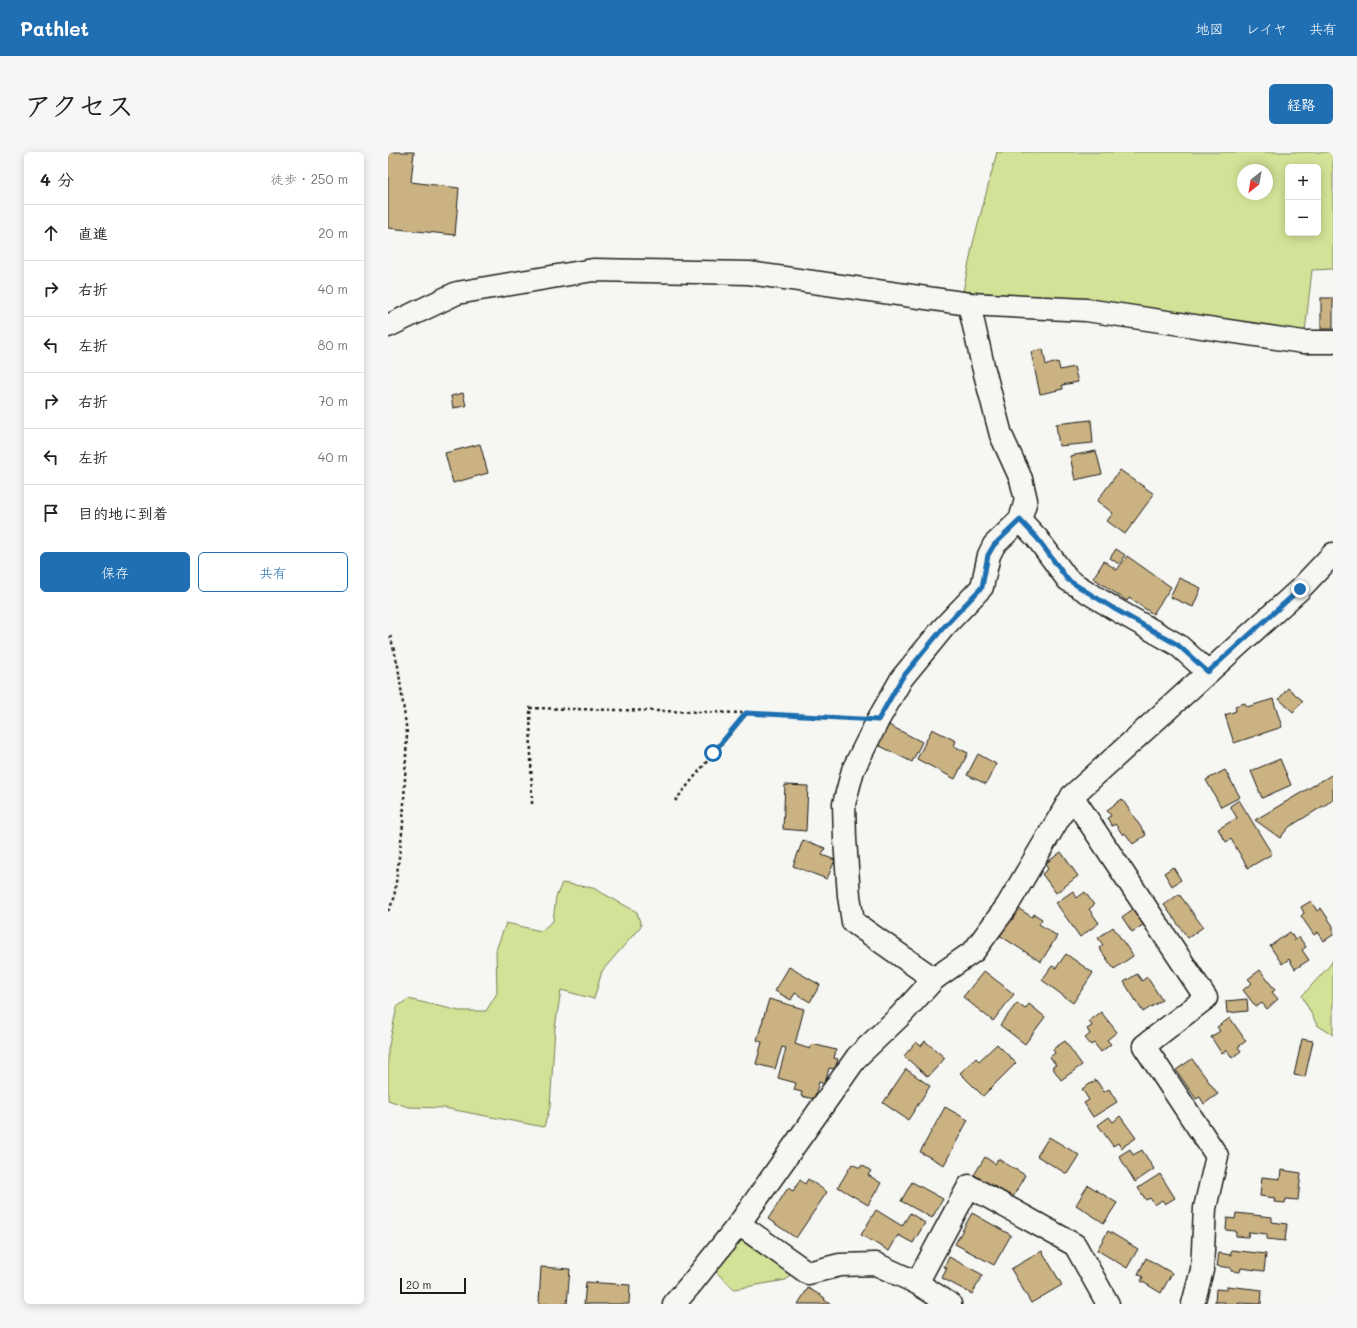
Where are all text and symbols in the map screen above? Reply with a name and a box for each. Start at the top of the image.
text: Pathlet [20,16,89,41]
text: 地図 [1196,19,1224,38]
text: レイヤ [1246,19,1287,38]
text: 共有 [1309,19,1337,38]
button: 経路 [1269,84,1333,124]
text: アクセス [24,87,134,123]
north arrow [1237,164,1273,200]
map controls [1285,164,1321,236]
button: + [1285,164,1321,200]
text: 4 分 [40,168,74,190]
text: 徒歩 · 250 m [271,170,348,187]
button: − [1285,200,1321,236]
icon: ahead [40,222,62,244]
text: 直進 [78,223,108,243]
text: 20 m [318,224,348,241]
icon: right [40,278,62,300]
text: 右折 [78,279,108,299]
text: 40 m [318,280,348,297]
icon: left [40,334,62,356]
text: 左折 [78,335,108,355]
text: 80 m [318,336,348,353]
icon: right [40,390,62,412]
text: 右折 [78,391,108,411]
text: 70 m [318,392,348,409]
icon: left [40,446,62,468]
text: 左折 [78,447,108,467]
text: 40 m [318,448,348,465]
icon: arrive [40,502,62,524]
text: 目的地に到着 [78,503,168,523]
button: 保存 [40,552,190,592]
button: 共有 [198,552,348,592]
route end [1291,580,1309,598]
route start [704,744,722,762]
scale bar [400,1276,466,1295]
text: 20 m [406,1277,431,1292]

